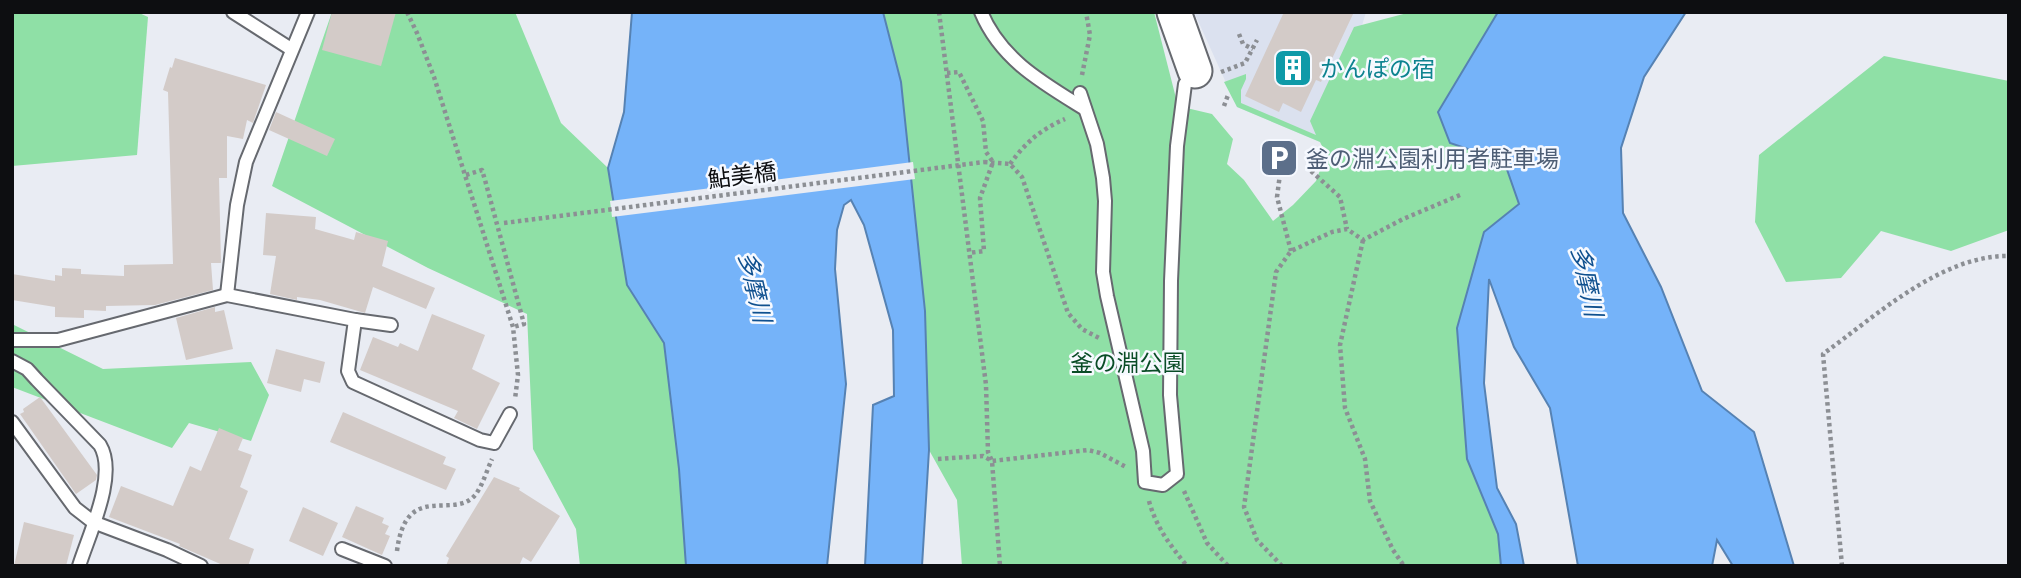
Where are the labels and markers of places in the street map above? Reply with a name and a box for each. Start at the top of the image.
building icon: かんぽの宿 [1272,47,1314,89]
place label: かんぽの宿 [1320,56,1435,81]
parking icon: 釜の淵公園利用者駐車場 [1258,137,1300,179]
place label: 釜の淵公園利用者駐車場 [1306,146,1559,171]

